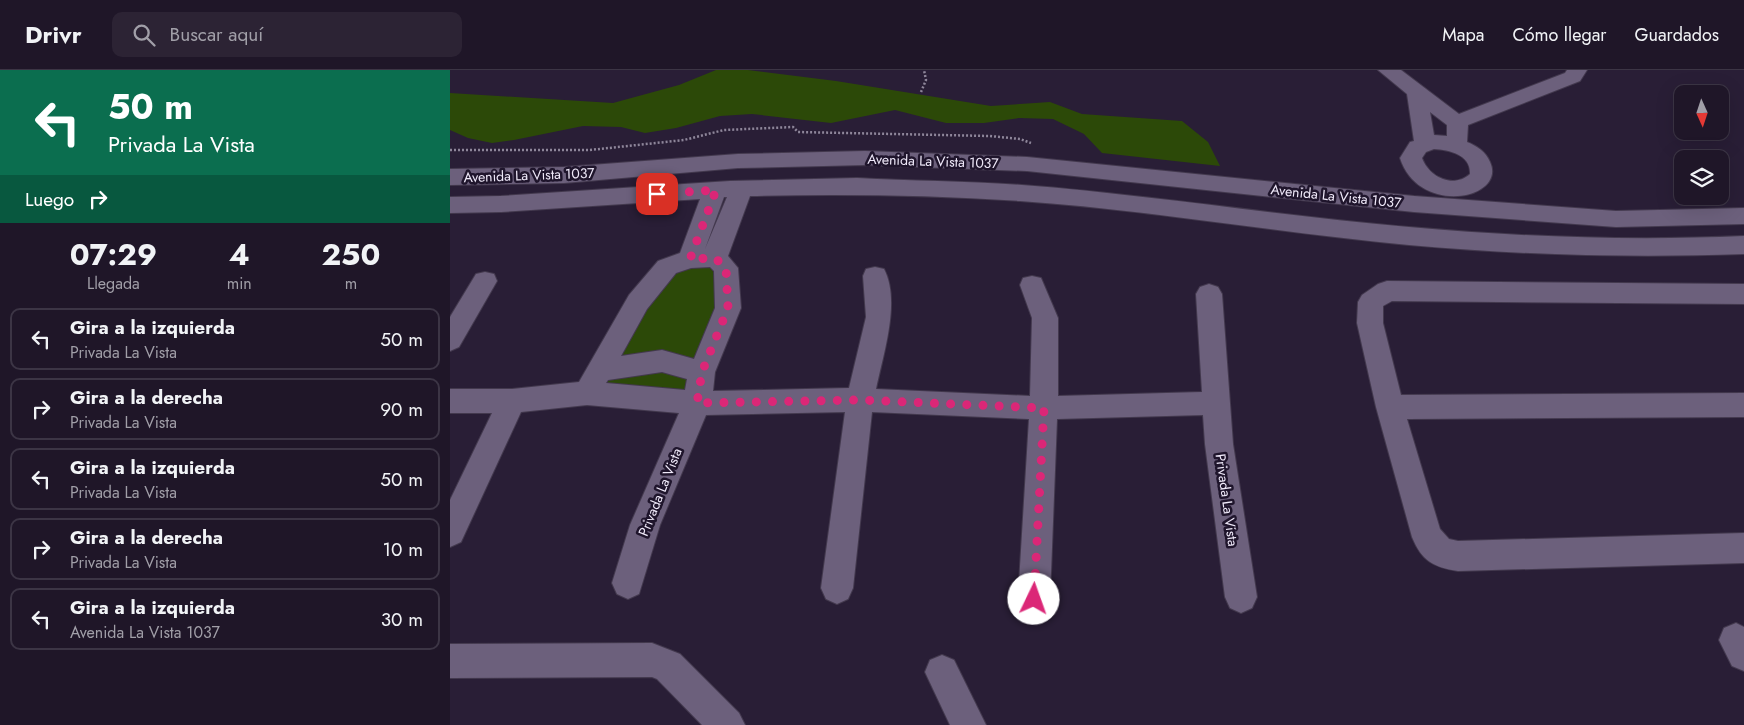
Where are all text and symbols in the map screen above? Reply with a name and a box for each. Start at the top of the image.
search box [112,12,462,57]
text: Drivr [25,17,82,52]
icon: search [130,21,158,49]
text: Buscar aquí [170,21,263,48]
text: Mapa [1442,22,1484,48]
text: Cómo llegar [1512,22,1607,48]
text: Guardados [1635,22,1719,48]
text: 50 m [108,82,193,132]
north arrow [1674,85,1729,140]
map controls [1674,85,1729,205]
icon: left [25,90,90,155]
text: Privada La Vista [108,128,255,160]
street label: Avenida La Vista 1037 [867,149,1000,173]
button: layers [1674,150,1729,205]
street label: Avenida La Vista 1037 [463,163,596,187]
pin [636,173,678,215]
street label: Avenida La Vista 1037 [1270,179,1403,213]
icon: arrive [643,180,671,208]
icon: right [84,185,112,213]
text: Luego [25,186,74,213]
text: 07:29 [70,233,157,276]
text: 4 [229,233,250,276]
text: 250 [321,233,380,276]
text: Llegada [87,272,140,295]
text: min [227,272,252,295]
text: m [345,272,357,295]
text: Gira a la izquierda [70,314,235,341]
icon: left [27,325,55,353]
text: 50 m [380,326,423,353]
text: Privada La Vista [70,341,177,364]
text: Gira a la derecha [70,384,223,411]
icon: right [27,395,55,423]
text: 90 m [380,396,423,423]
text: Privada La Vista [70,411,177,434]
street label: Privada La Vista [633,445,687,539]
street label: Privada La Vista [1211,452,1243,548]
text: Gira a la izquierda [70,454,235,481]
icon: left [27,465,55,493]
text: 50 m [380,466,423,493]
text: Privada La Vista [70,481,177,504]
text: Gira a la derecha [70,524,223,551]
icon: right [27,535,55,563]
text: 10 m [383,536,423,563]
text: Privada La Vista [70,551,177,574]
position arrow [1007,572,1059,624]
text: Gira a la izquierda [70,594,235,621]
icon: left [27,605,55,633]
text: 30 m [381,606,423,633]
text: Avenida La Vista 1037 [70,621,220,644]

